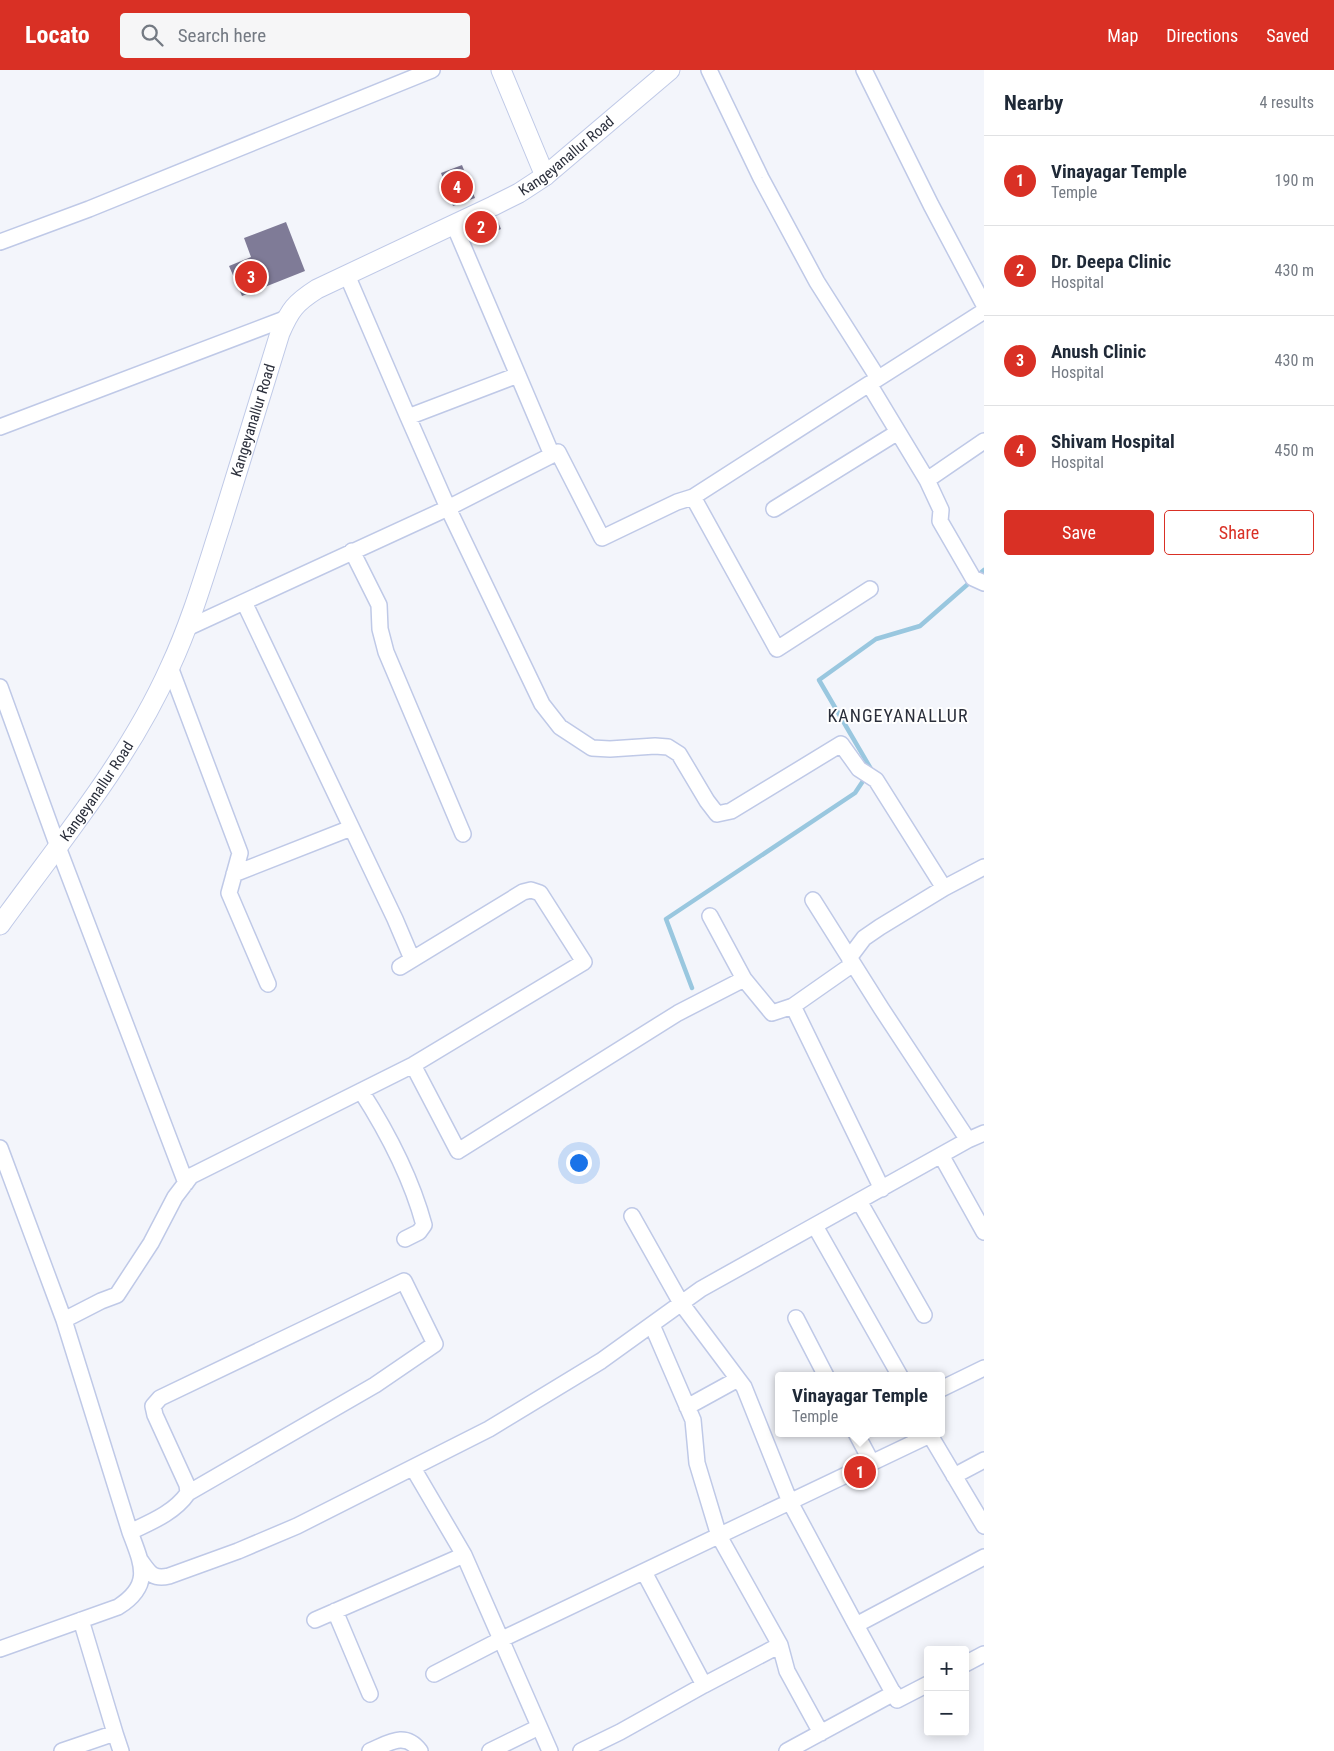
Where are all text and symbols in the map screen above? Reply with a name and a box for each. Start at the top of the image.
search box [120,13,470,58]
text: Locato [25,21,90,49]
icon: search [138,21,166,49]
text: Search here [178,24,266,47]
text: Map [1107,25,1138,46]
text: Directions [1166,25,1238,46]
text: Saved [1266,25,1309,46]
text: Nearby [1004,91,1063,115]
text: 4 results [1259,93,1314,112]
street label: Kangeyanallur Road [515,112,618,200]
text: Vinayagar Temple [1051,160,1187,183]
pin: 4 [441,168,473,206]
text: 1 [1016,171,1024,190]
text: 190 m [1275,171,1314,190]
text: Temple [1051,183,1097,202]
pin: 2 [465,208,497,246]
text: Dr. Deepa Clinic [1051,250,1171,273]
pin: 3 [235,258,267,296]
text: 2 [1016,261,1024,280]
text: 430 m [1275,261,1314,280]
text: Hospital [1051,273,1104,292]
text: Anush Clinic [1051,340,1146,363]
text: 3 [1016,351,1024,370]
text: 430 m [1275,351,1314,370]
street label: Kangeyanallur Road [227,362,279,479]
text: Hospital [1051,363,1104,382]
text: Shivam Hospital [1051,430,1175,453]
text: 4 [1016,441,1024,460]
text: 450 m [1275,441,1314,460]
text: Hospital [1051,453,1104,472]
button: Save [1004,510,1154,555]
button: Share [1164,510,1314,555]
district label: KANGEYANALLUR [828,705,968,726]
street label: Kangeyanallur Road [56,738,137,845]
your location [566,1150,592,1176]
popup [775,1372,945,1437]
text: Vinayagar Temple [792,1384,928,1407]
text: Temple [792,1407,838,1426]
pin: 1 [844,1453,876,1491]
map controls [924,1646,969,1736]
button: + [924,1646,969,1691]
button: − [924,1691,969,1736]

